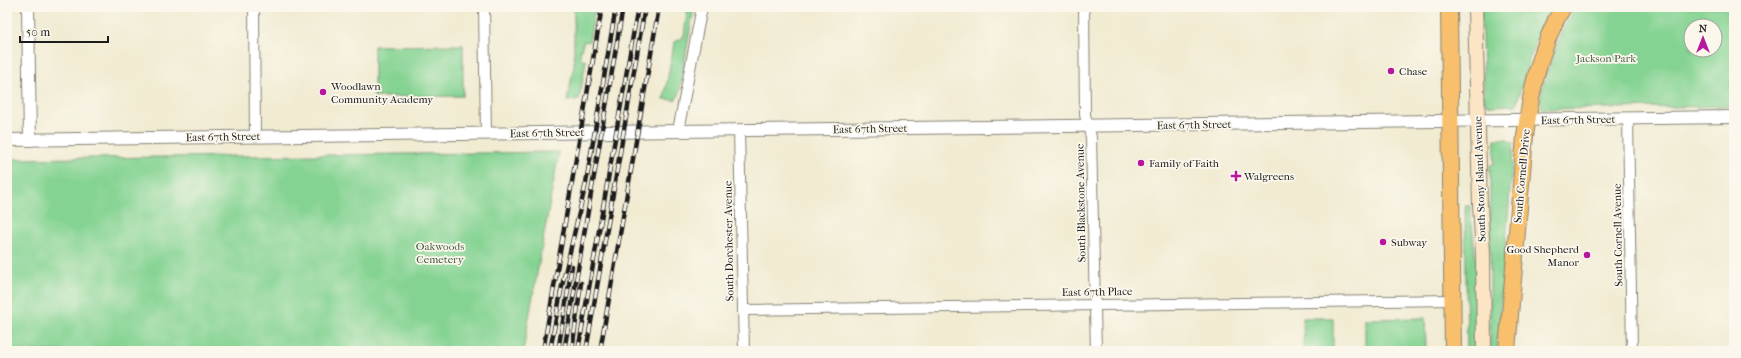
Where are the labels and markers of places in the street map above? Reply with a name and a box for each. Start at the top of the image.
place label: Chase [1399,65,1428,78]
marker: Chase [1386,66,1396,76]
place label: Woodlawn Community Academy [330,80,434,106]
marker: Woodlawn Community Academy [318,87,328,97]
place label: Family of Faith [1149,157,1220,170]
marker: Family of Faith [1136,158,1146,168]
place label: Walgreens [1243,170,1294,183]
marker: Walgreens [1231,171,1241,181]
place label: Subway [1391,236,1428,249]
marker: Subway [1378,237,1388,247]
place label: Good Shepherd Manor [1506,243,1580,269]
marker: Good Shepherd Manor [1582,250,1592,260]

